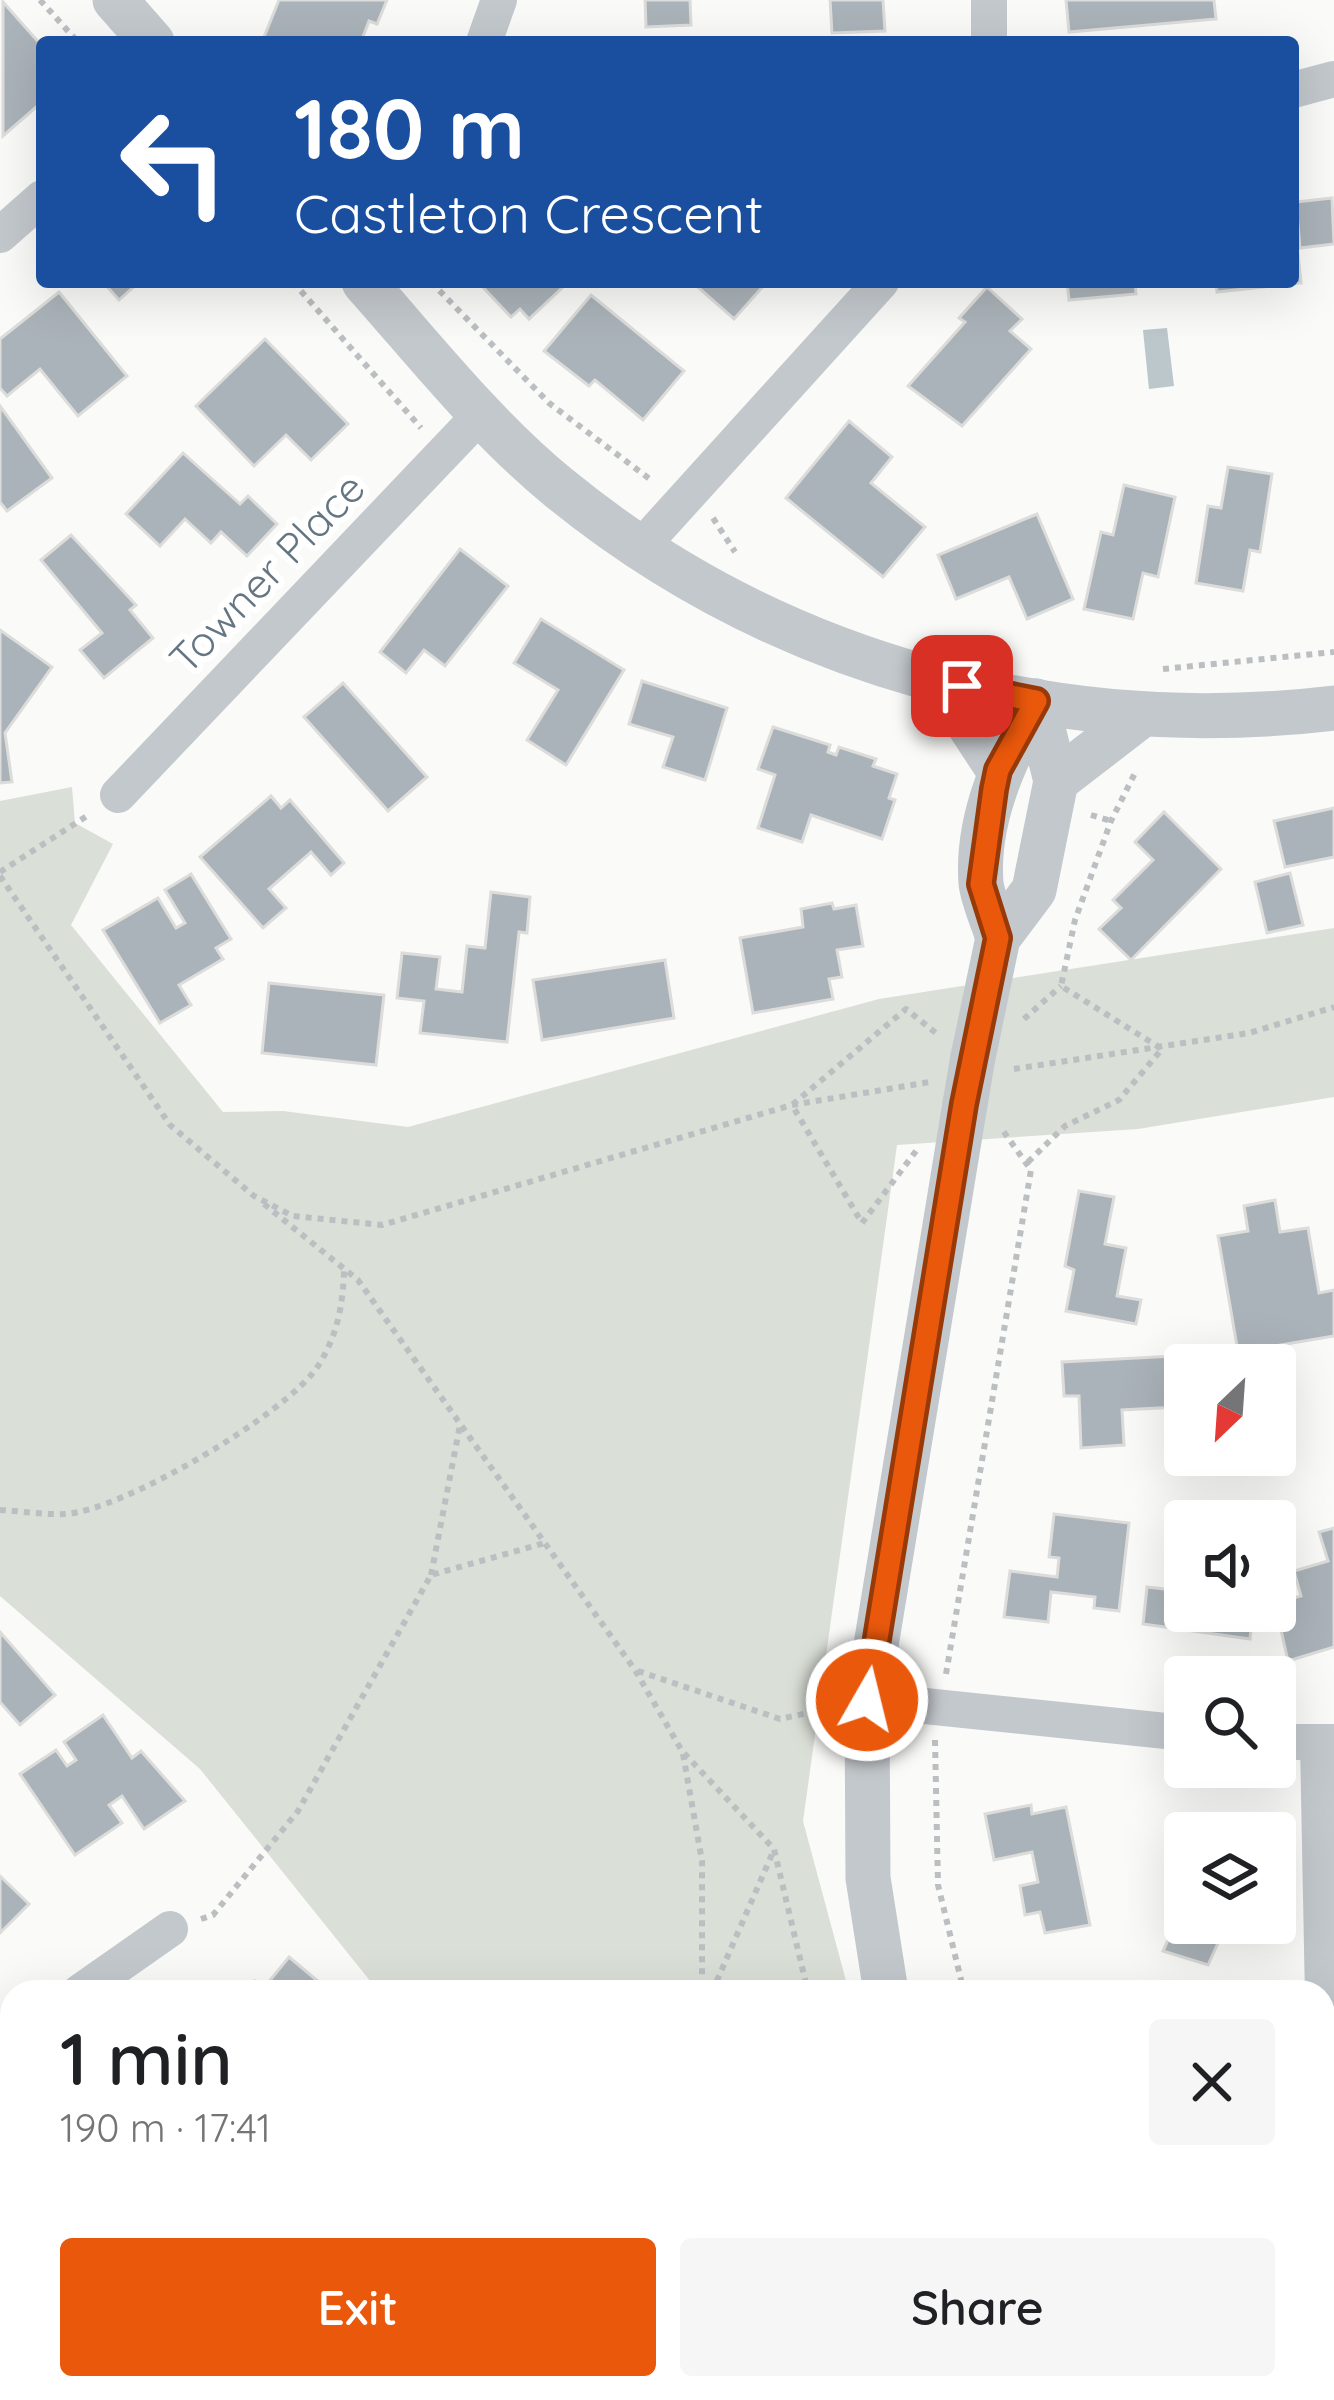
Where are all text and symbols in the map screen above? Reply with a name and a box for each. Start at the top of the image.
text: 180 m [294,75,525,180]
icon: left [96,84,252,240]
text: Castleton Crescent [294,179,763,247]
street label: Towner Place [158,461,376,684]
pin [911,635,1013,737]
icon: arrive [929,653,995,719]
north arrow [1164,1344,1296,1476]
map controls [1164,1344,1296,1944]
button: sound [1164,1500,1296,1632]
position arrow [804,1637,930,1763]
button: search [1164,1656,1296,1788]
button: layers [1164,1812,1296,1944]
text: 1 min [60,2013,233,2103]
button: close [1149,2019,1275,2145]
text: 190 m · 17:41 [60,2103,271,2152]
button: Exit [60,2238,656,2376]
button: Share [680,2238,1275,2376]

